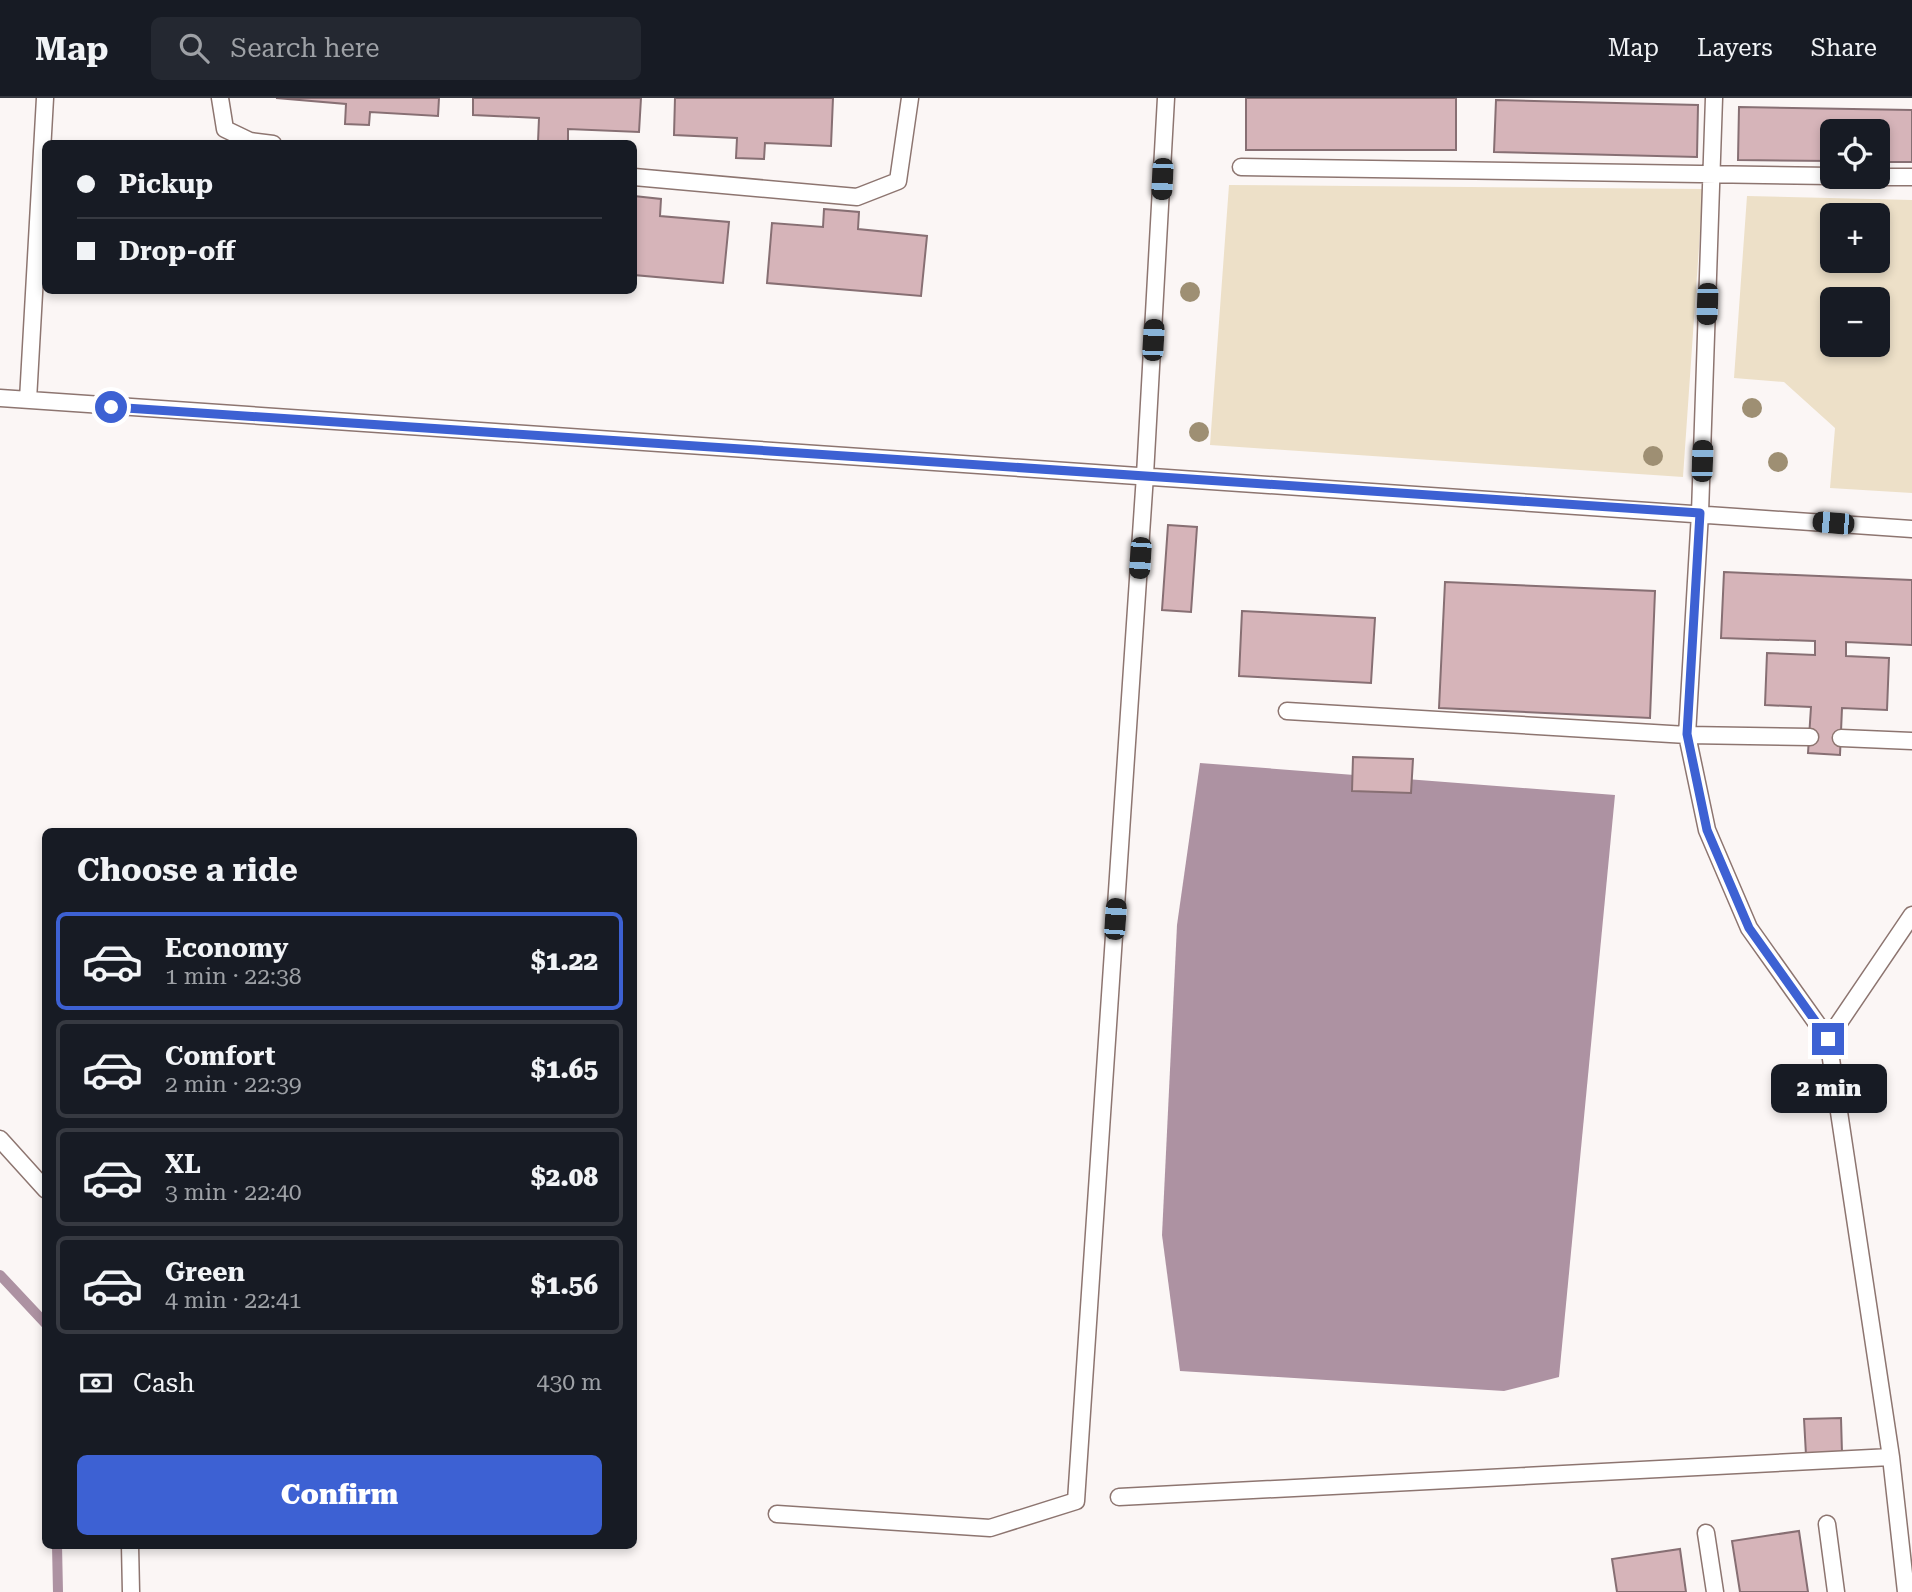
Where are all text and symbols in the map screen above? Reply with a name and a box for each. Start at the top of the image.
search box [151,17,641,80]
text: Map [35,29,109,68]
icon: search [175,29,213,67]
text: Search here [231,33,380,63]
text: Map [1608,34,1659,62]
text: Layers [1697,34,1773,62]
text: Share [1811,34,1877,62]
map controls [1820,119,1890,357]
button: locate [1820,119,1890,189]
car [1151,157,1174,201]
text: Pickup [119,169,213,199]
button: + [1820,203,1890,273]
text: Drop-off [119,236,235,266]
car [1696,283,1719,325]
button: − [1820,287,1890,357]
car [1142,318,1165,362]
route start [95,391,127,423]
car [1691,440,1714,482]
car [1812,511,1855,535]
car [1129,536,1152,580]
text: Choose a ride [77,851,298,889]
car [1104,897,1127,941]
icon: car [81,930,144,993]
text: Economy [165,933,288,963]
text: $1.22 [531,946,598,976]
text: 1 min · 22:38 [165,963,302,990]
route end [1812,1023,1844,1055]
icon: car [81,1038,144,1101]
text: Comfort [165,1041,275,1071]
text: $1.65 [531,1054,598,1084]
callout: 2 min [1770,1063,1886,1112]
text: 2 min · 22:39 [165,1071,302,1098]
text: 2 min [1797,1075,1861,1102]
icon: car [81,1146,144,1209]
text: XL [165,1149,201,1179]
text: $2.08 [531,1162,598,1192]
text: 3 min · 22:40 [165,1179,302,1206]
icon: car [81,1254,144,1317]
text: Green [165,1257,245,1287]
text: $1.56 [531,1270,598,1300]
text: 4 min · 22:41 [165,1287,302,1314]
icon: cash [77,1364,115,1402]
text: Cash [133,1368,195,1398]
text: 430 m [537,1369,602,1396]
button: Confirm [77,1455,602,1535]

